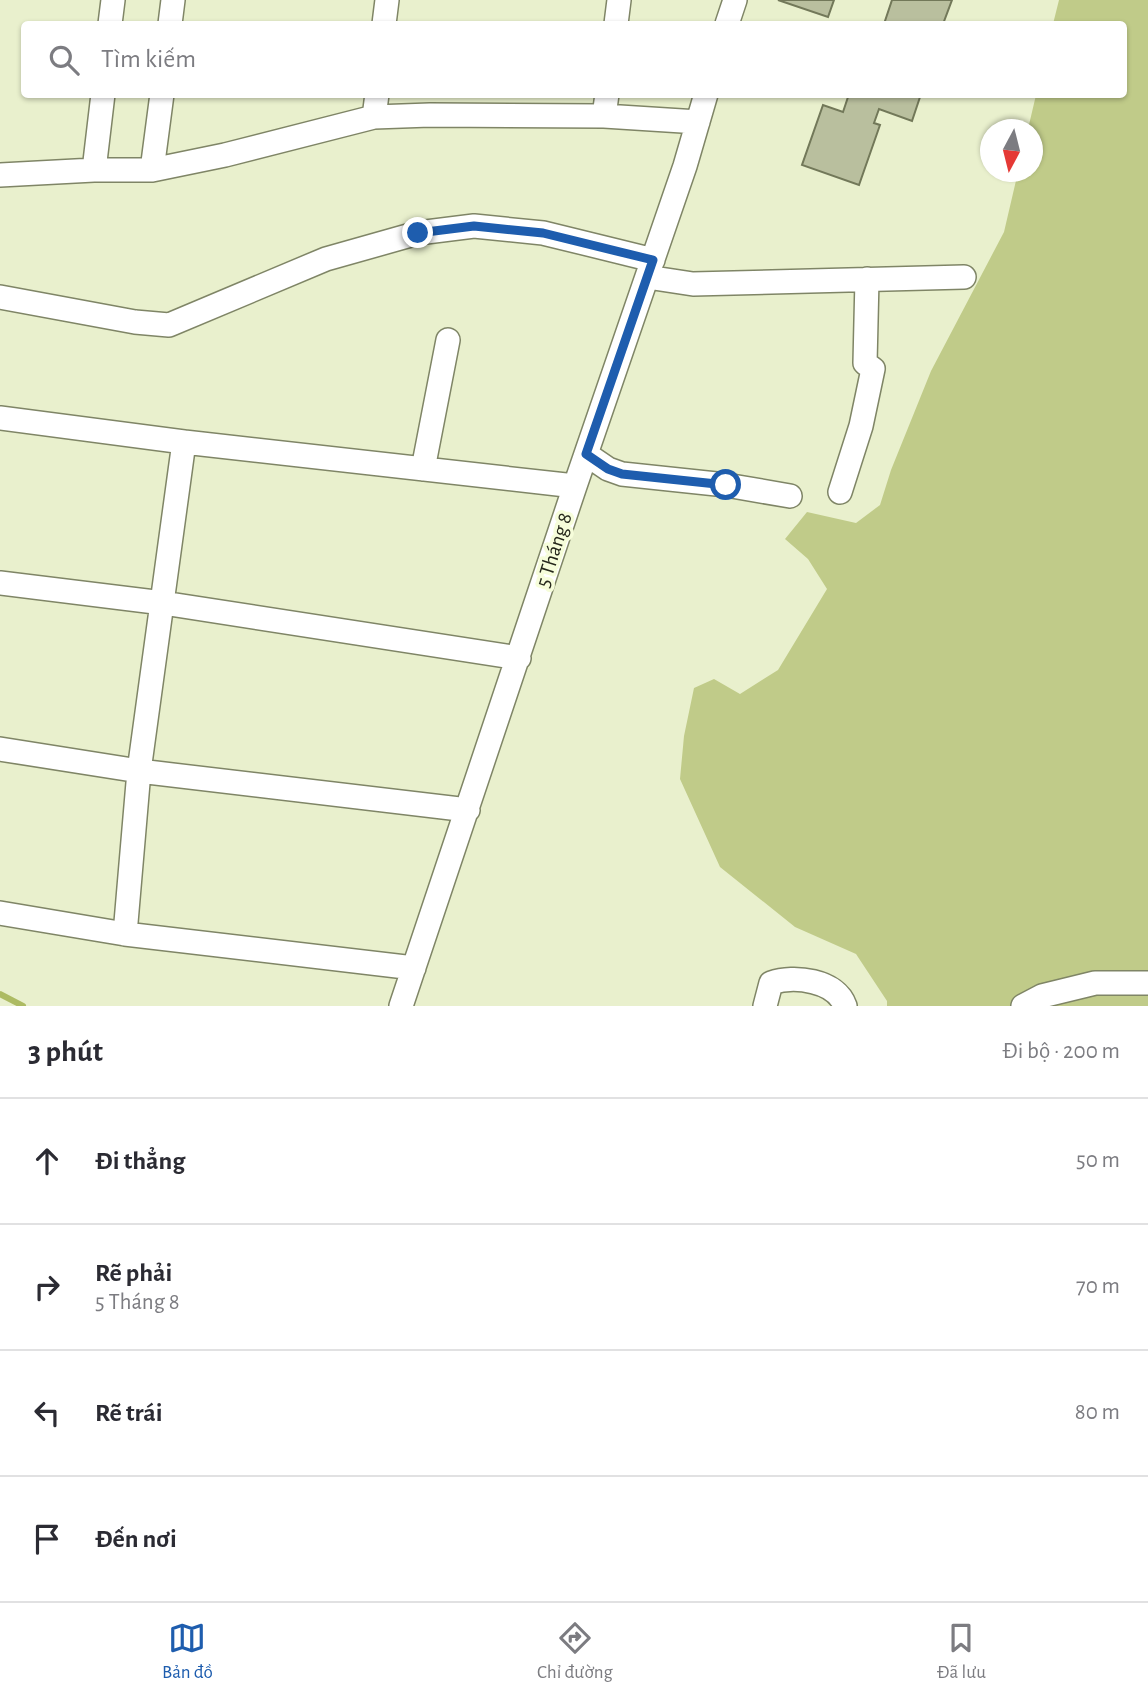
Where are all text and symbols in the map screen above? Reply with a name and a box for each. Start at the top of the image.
search box [21,21,1127,98]
icon: search [45,41,83,79]
text: Tìm kiếm [101,46,196,72]
north arrow [980,119,1043,182]
route end [402,217,433,248]
route start [710,469,741,500]
street label: 5 Tháng 8 [532,510,576,590]
text: 3 phút [28,1037,103,1067]
text: Đi bộ · 200 m [1002,1040,1120,1063]
icon: ahead [28,1142,66,1180]
text: Đi thẳng [95,1148,185,1174]
text: 50 m [1076,1149,1120,1172]
text: Rẽ phải [95,1260,172,1286]
icon: right [28,1268,66,1306]
text: 70 m [1076,1275,1120,1298]
text: 5 Tháng 8 [95,1291,180,1314]
icon: left [28,1394,66,1432]
text: Rẽ trái [95,1400,163,1426]
text: 80 m [1075,1401,1120,1424]
icon: arrive [28,1520,66,1558]
text: Đến nơi [95,1526,177,1552]
tab: Bản đồ [162,1619,213,1684]
tab: Chỉ đường [537,1619,613,1684]
tab: Đã lưu [937,1619,986,1684]

